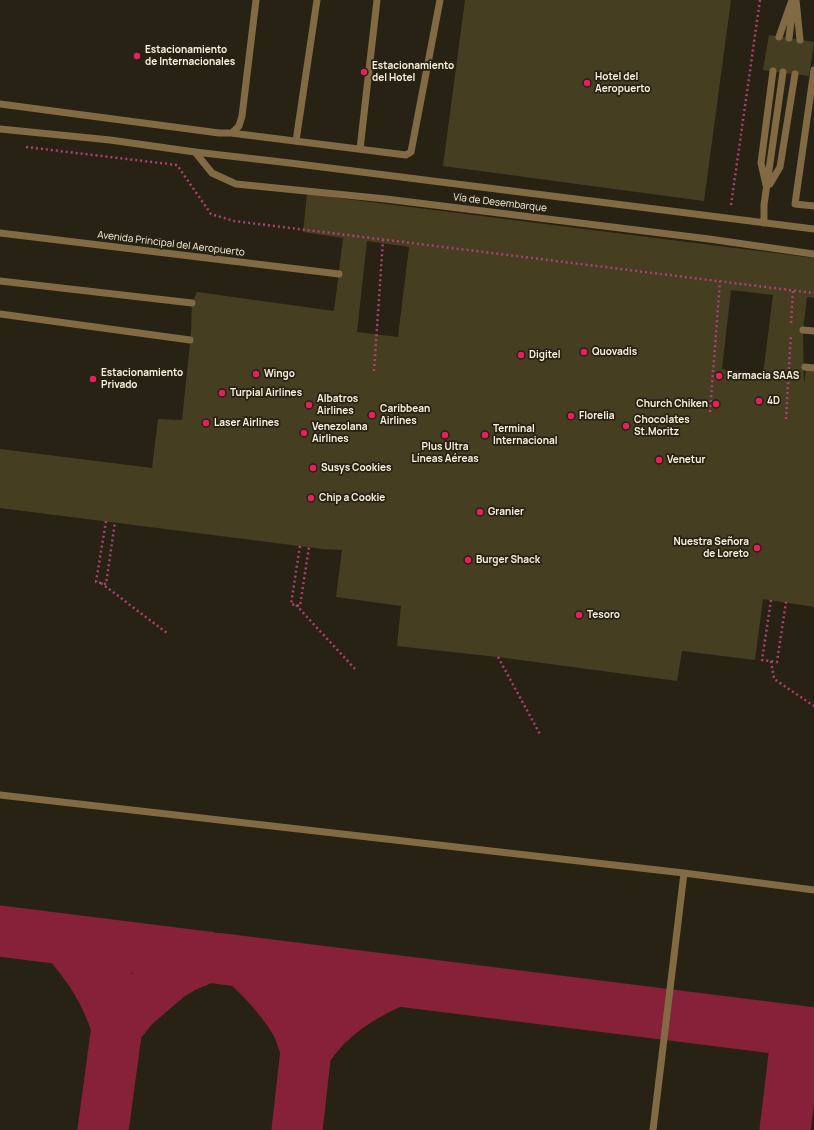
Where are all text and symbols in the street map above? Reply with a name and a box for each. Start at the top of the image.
place label: Estacionamiento de Internacionales [145,44,235,68]
marker: Estacionamiento de Internacionales [132,51,142,61]
place label: Estacionamiento del Hotel [372,60,454,84]
marker: Estacionamiento del Hotel [359,67,369,77]
place label: Hotel del Aeropuerto [595,71,650,94]
marker: Hotel del Aeropuerto [582,78,592,88]
street label: Vía de Desembarque [452,191,548,215]
street label: Avenida Principal del Aeropuerto [97,229,245,259]
place label: Quovadis [592,346,637,358]
marker: Quovadis [579,347,589,357]
place label: Digitel [529,349,561,361]
marker: Digitel [516,350,526,360]
place label: Estacionamiento Privado [101,367,183,390]
place label: Wingo [264,368,295,380]
marker: Wingo [251,369,261,379]
place label: Farmacia SAAS [727,370,799,382]
marker: Farmacia SAAS [714,371,724,381]
marker: Estacionamiento Privado [88,374,98,384]
place label: Turpial Airlines [230,387,302,399]
marker: Turpial Airlines [217,388,227,398]
place label: Albatros Airlines [317,393,358,416]
place label: 4D [767,395,780,407]
marker: 4D [754,396,764,406]
place label: Church Chiken [636,398,708,410]
marker: Church Chiken [711,399,721,409]
marker: Albatros Airlines [304,400,314,410]
place label: Caribbean Airlines [380,403,430,426]
marker: Caribbean Airlines [367,410,377,420]
place label: Florelia [579,410,614,422]
marker: Florelia [566,411,576,421]
place label: Chocolates St.Moritz [634,414,690,438]
place label: Laser Airlines [214,417,279,429]
marker: Laser Airlines [201,418,211,428]
place label: Venezolana Airlines [312,421,368,444]
marker: Chocolates St.Moritz [621,421,631,431]
place label: Terminal Internacional [493,423,558,446]
marker: Venezolana Airlines [299,428,309,438]
marker: Plus Ultra Líneas Aéreas [440,430,450,440]
marker: Terminal Internacional [480,430,490,440]
place label: Plus Ultra Líneas Aéreas [411,441,479,464]
place label: Venetur [667,454,705,466]
marker: Venetur [654,455,664,465]
place label: Susys Cookies [321,462,391,474]
marker: Susys Cookies [308,463,318,473]
place label: Chip a Cookie [319,492,385,504]
marker: Chip a Cookie [306,493,316,503]
place label: Granier [488,506,524,518]
marker: Granier [475,507,485,517]
place label: Nuestra Señora de Loreto [674,536,749,560]
marker: Nuestra Señora de Loreto [752,543,762,553]
place label: Burger Shack [476,554,540,566]
marker: Burger Shack [463,555,473,565]
place label: Tesoro [587,609,620,621]
marker: Tesoro [574,610,584,620]

